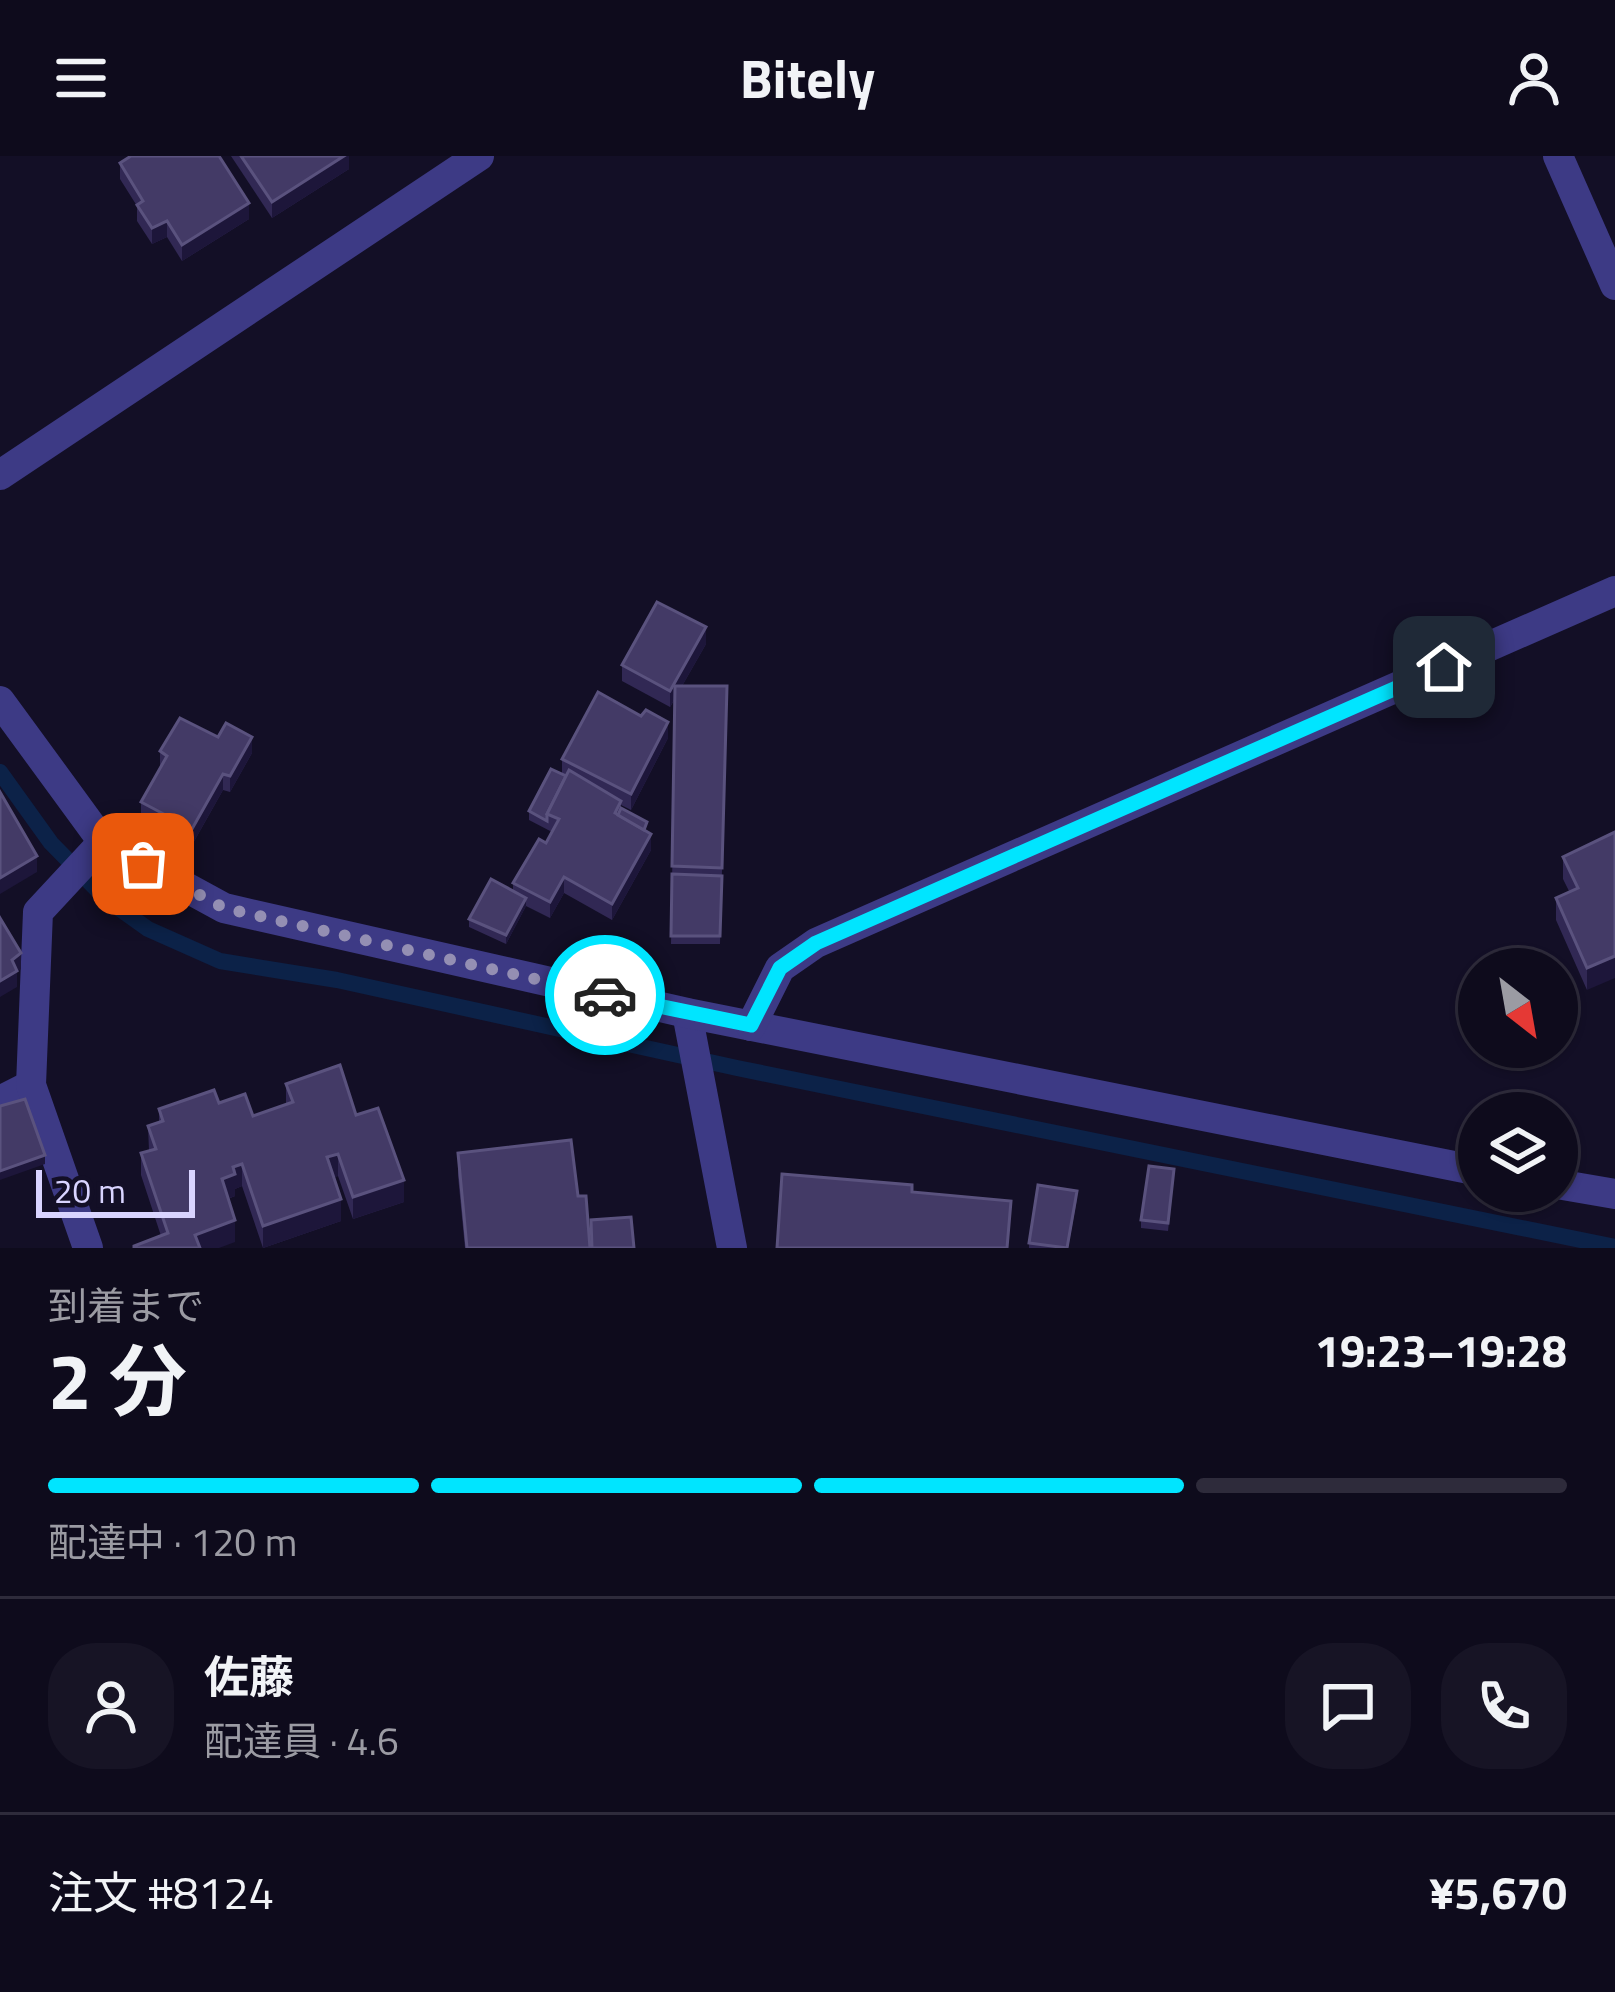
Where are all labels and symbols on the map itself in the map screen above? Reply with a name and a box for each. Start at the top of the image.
pin [1393,616,1495,718]
pin [92,813,194,915]
courier [545,935,665,1055]
north arrow [1458,948,1578,1068]
scale bar [36,1164,195,1217]

